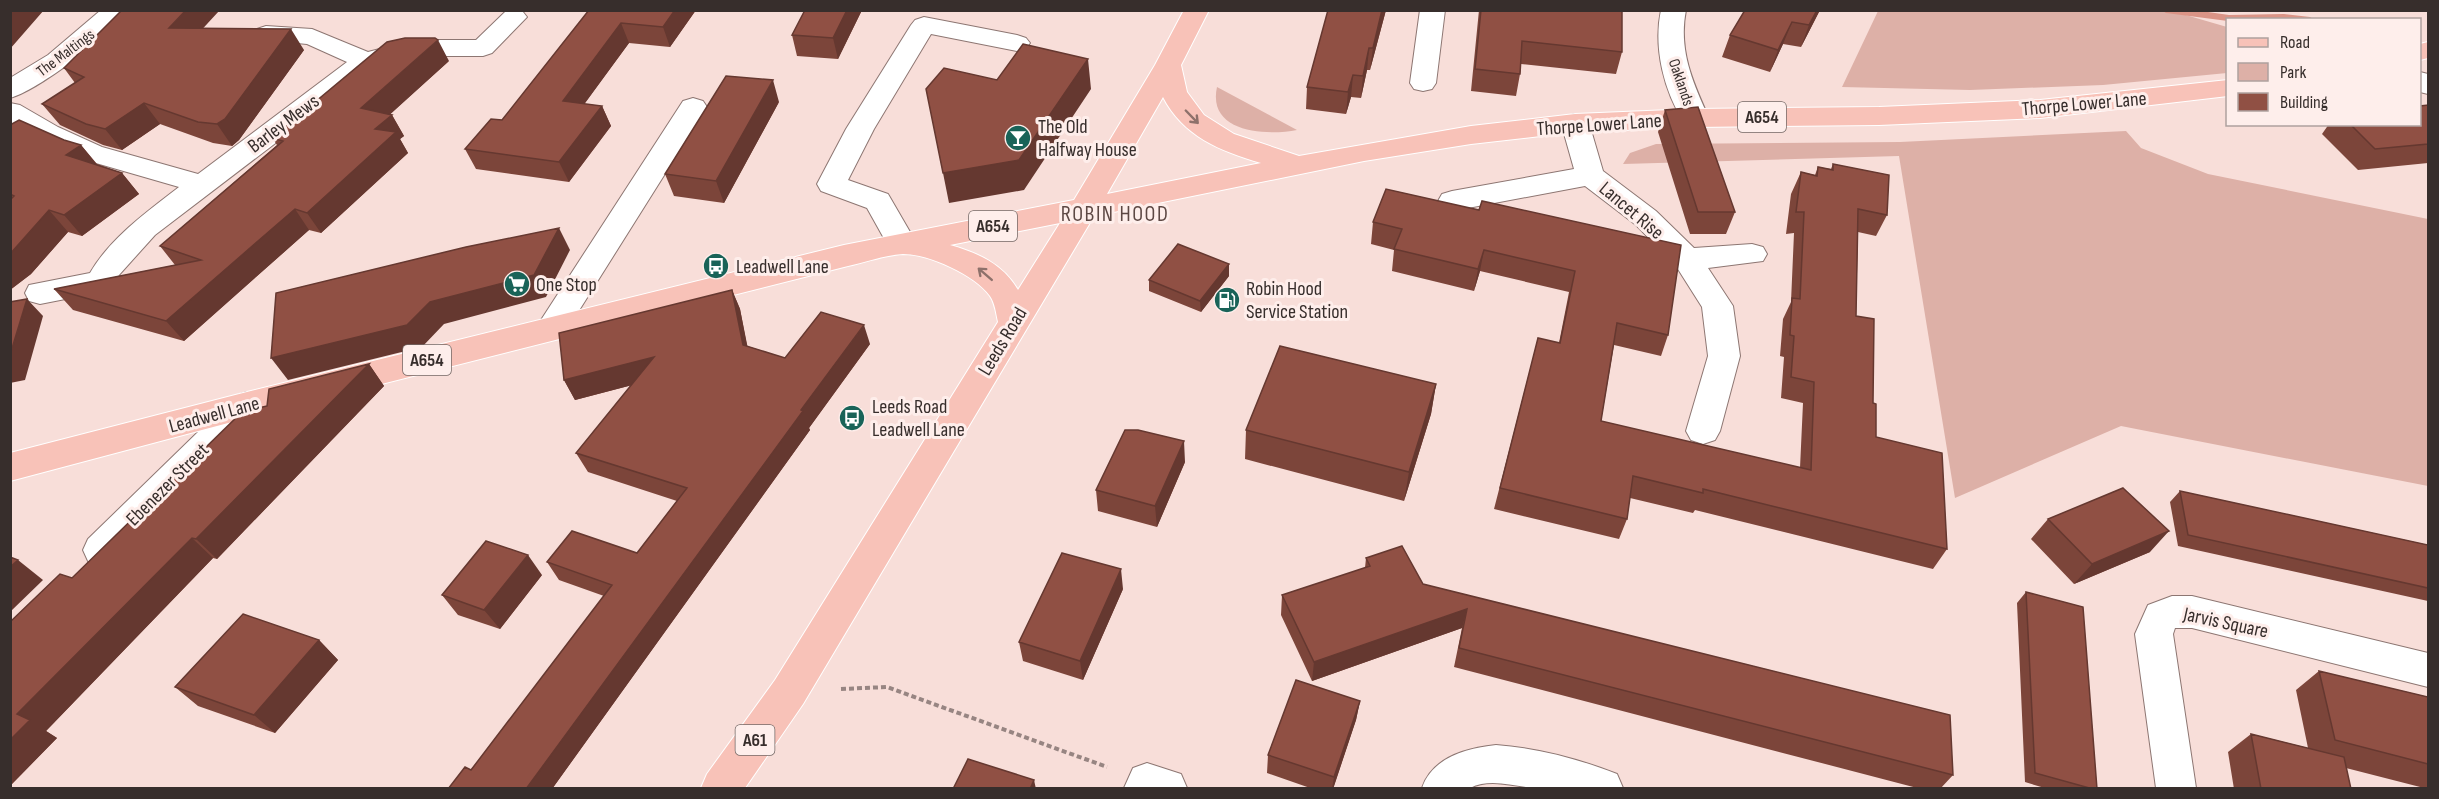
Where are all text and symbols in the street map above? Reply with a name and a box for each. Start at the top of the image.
legend [2226,18,2421,126]
street label: The Maltings [33,25,99,81]
text: Road [2280,32,2310,53]
street label: Oaklands [1664,57,1698,109]
text: Park [2280,62,2306,83]
street label: Thorpe Lower Lane [2021,87,2148,121]
street label: Barley Mews [243,89,324,158]
text: Building [2280,92,2328,113]
road number: A654 [1738,102,1786,132]
one-way arrow [1185,109,1199,124]
street label: Thorpe Lower Lane [1536,109,1662,141]
place label: The Old Halfway House [1038,115,1137,162]
bar icon: The Old Halfway House [1003,123,1033,153]
street label: Lancet Rise [1594,177,1669,245]
district label: ROBIN HOOD [1061,201,1169,228]
road number: A654 [969,211,1017,241]
bus stop icon: Leadwell Lane [701,251,731,281]
place label: Leadwell Lane [736,255,829,279]
one-way arrow [977,267,992,281]
supermarket icon: One Stop [502,269,532,299]
place label: One Stop [536,273,597,297]
place label: Robin Hood Service Station [1246,277,1348,324]
fuel station icon: Robin Hood Service Station [1212,285,1242,315]
street label: Leeds Road [973,303,1033,380]
road number: A654 [403,345,451,375]
street label: Leadwell Lane [166,391,262,439]
place label: Leeds Road Leadwell Lane [872,395,965,442]
bus stop icon: Leeds Road Leadwell Lane [837,403,867,433]
street label: Ebenezer Street [121,438,214,531]
street label: Jarvis Square [2180,602,2270,644]
road number: A61 [736,725,774,755]

